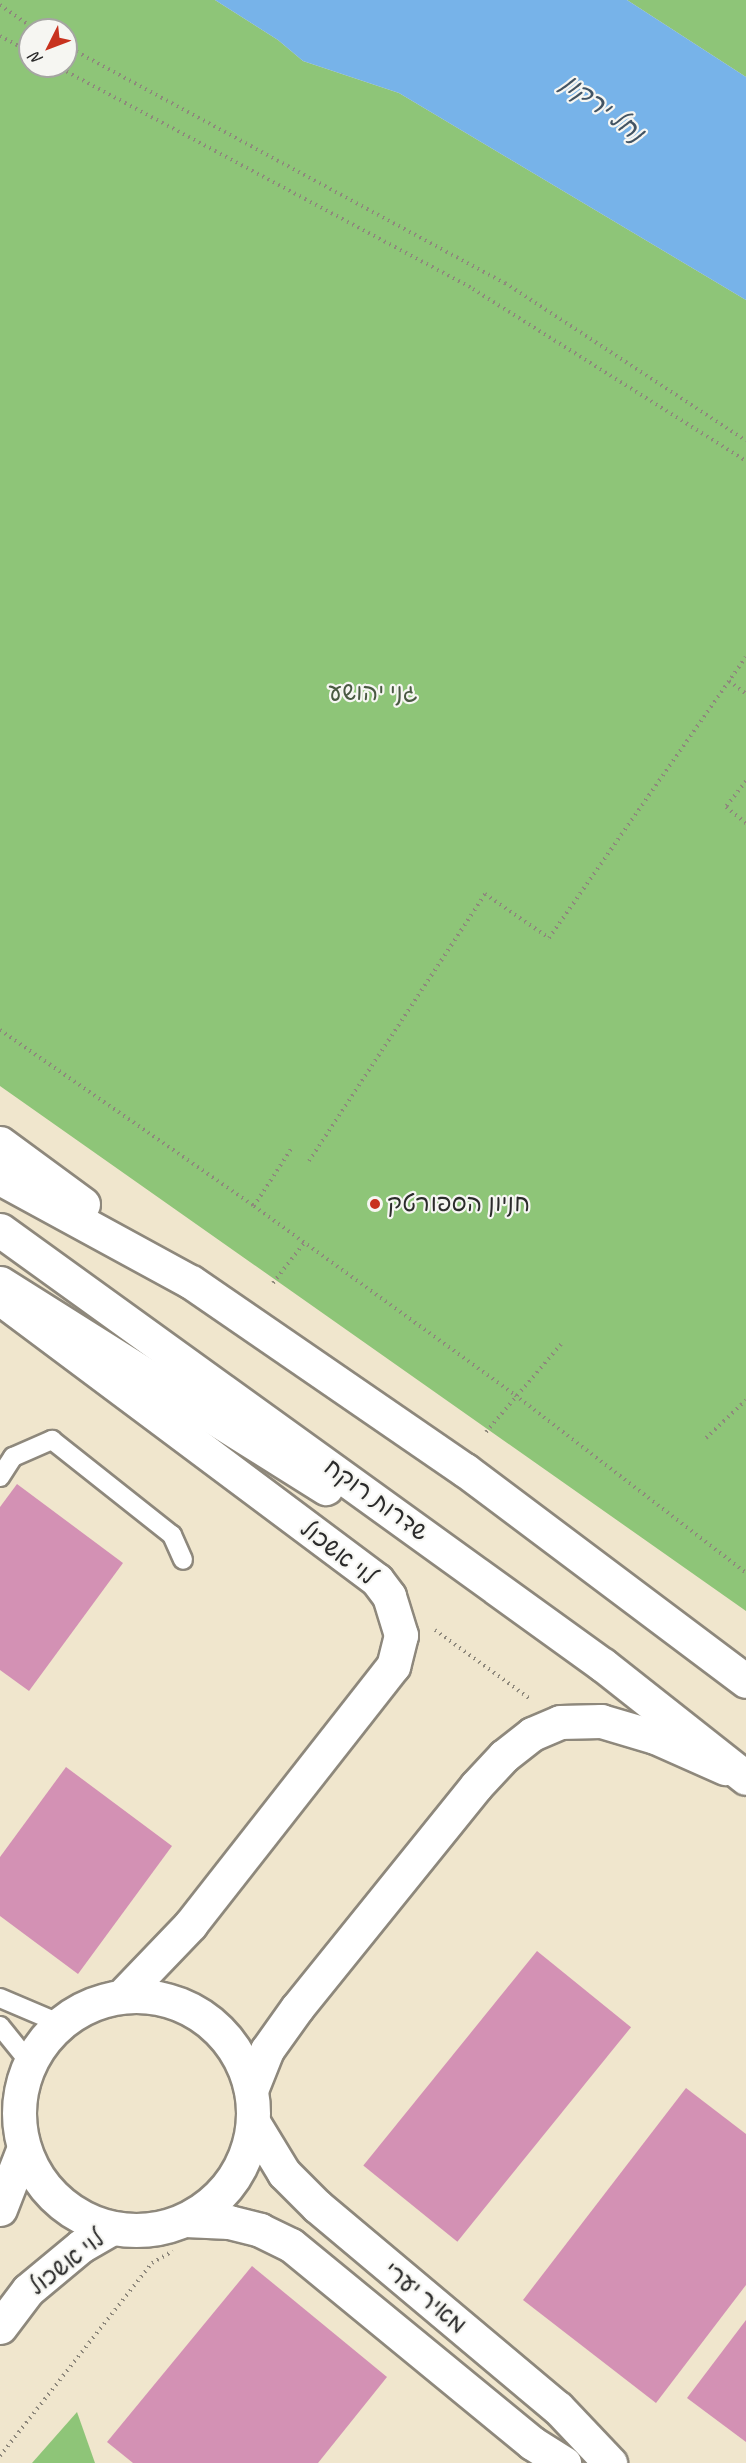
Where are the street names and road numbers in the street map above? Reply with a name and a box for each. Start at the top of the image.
street label: שדרות רוקח [318,1453,434,1547]
street label: לוי אשכול [294,1514,382,1592]
street label: לוי אשכול [23,2224,111,2302]
street label: מאיר יערי [378,2256,472,2340]

